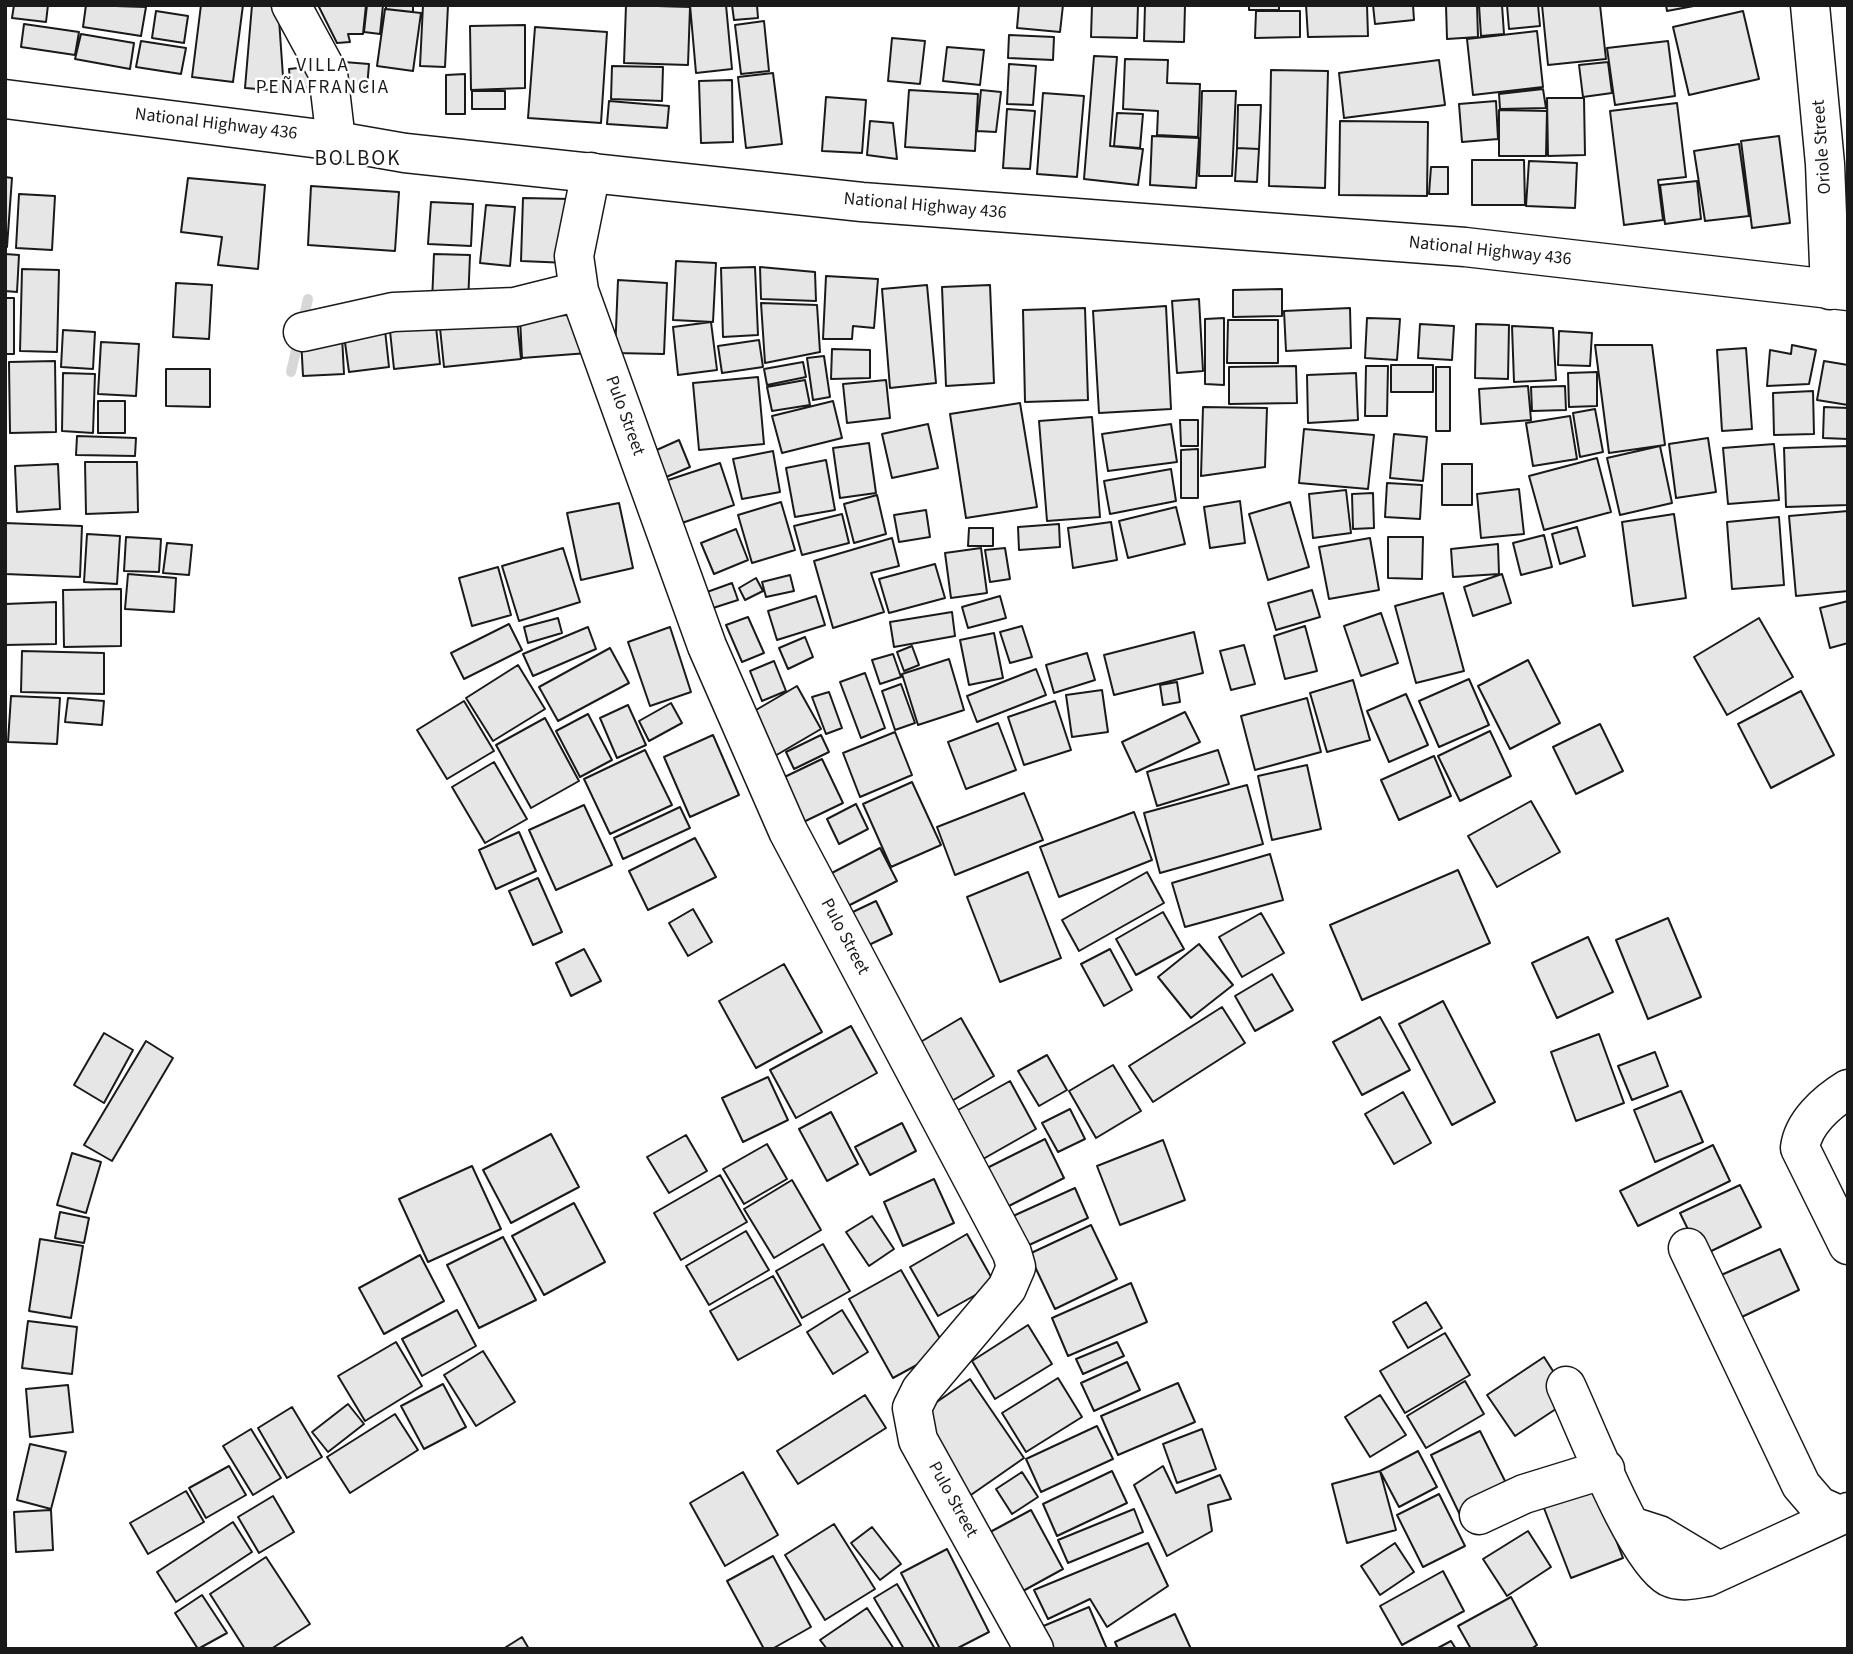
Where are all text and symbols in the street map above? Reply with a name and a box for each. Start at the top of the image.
district label: VILLA PEÑAFRANCIA [257,56,389,100]
street label: Oriole Street [1809,99,1837,195]
street label: National Highway 436 [134,104,298,146]
district label: BOLBOK [315,147,401,173]
street label: National Highway 436 [843,189,1007,225]
street label: National Highway 436 [1408,233,1572,271]
street label: Pulo Street [600,373,648,459]
street label: Pulo Street [815,895,873,979]
street label: Pulo Street [922,1458,982,1542]

